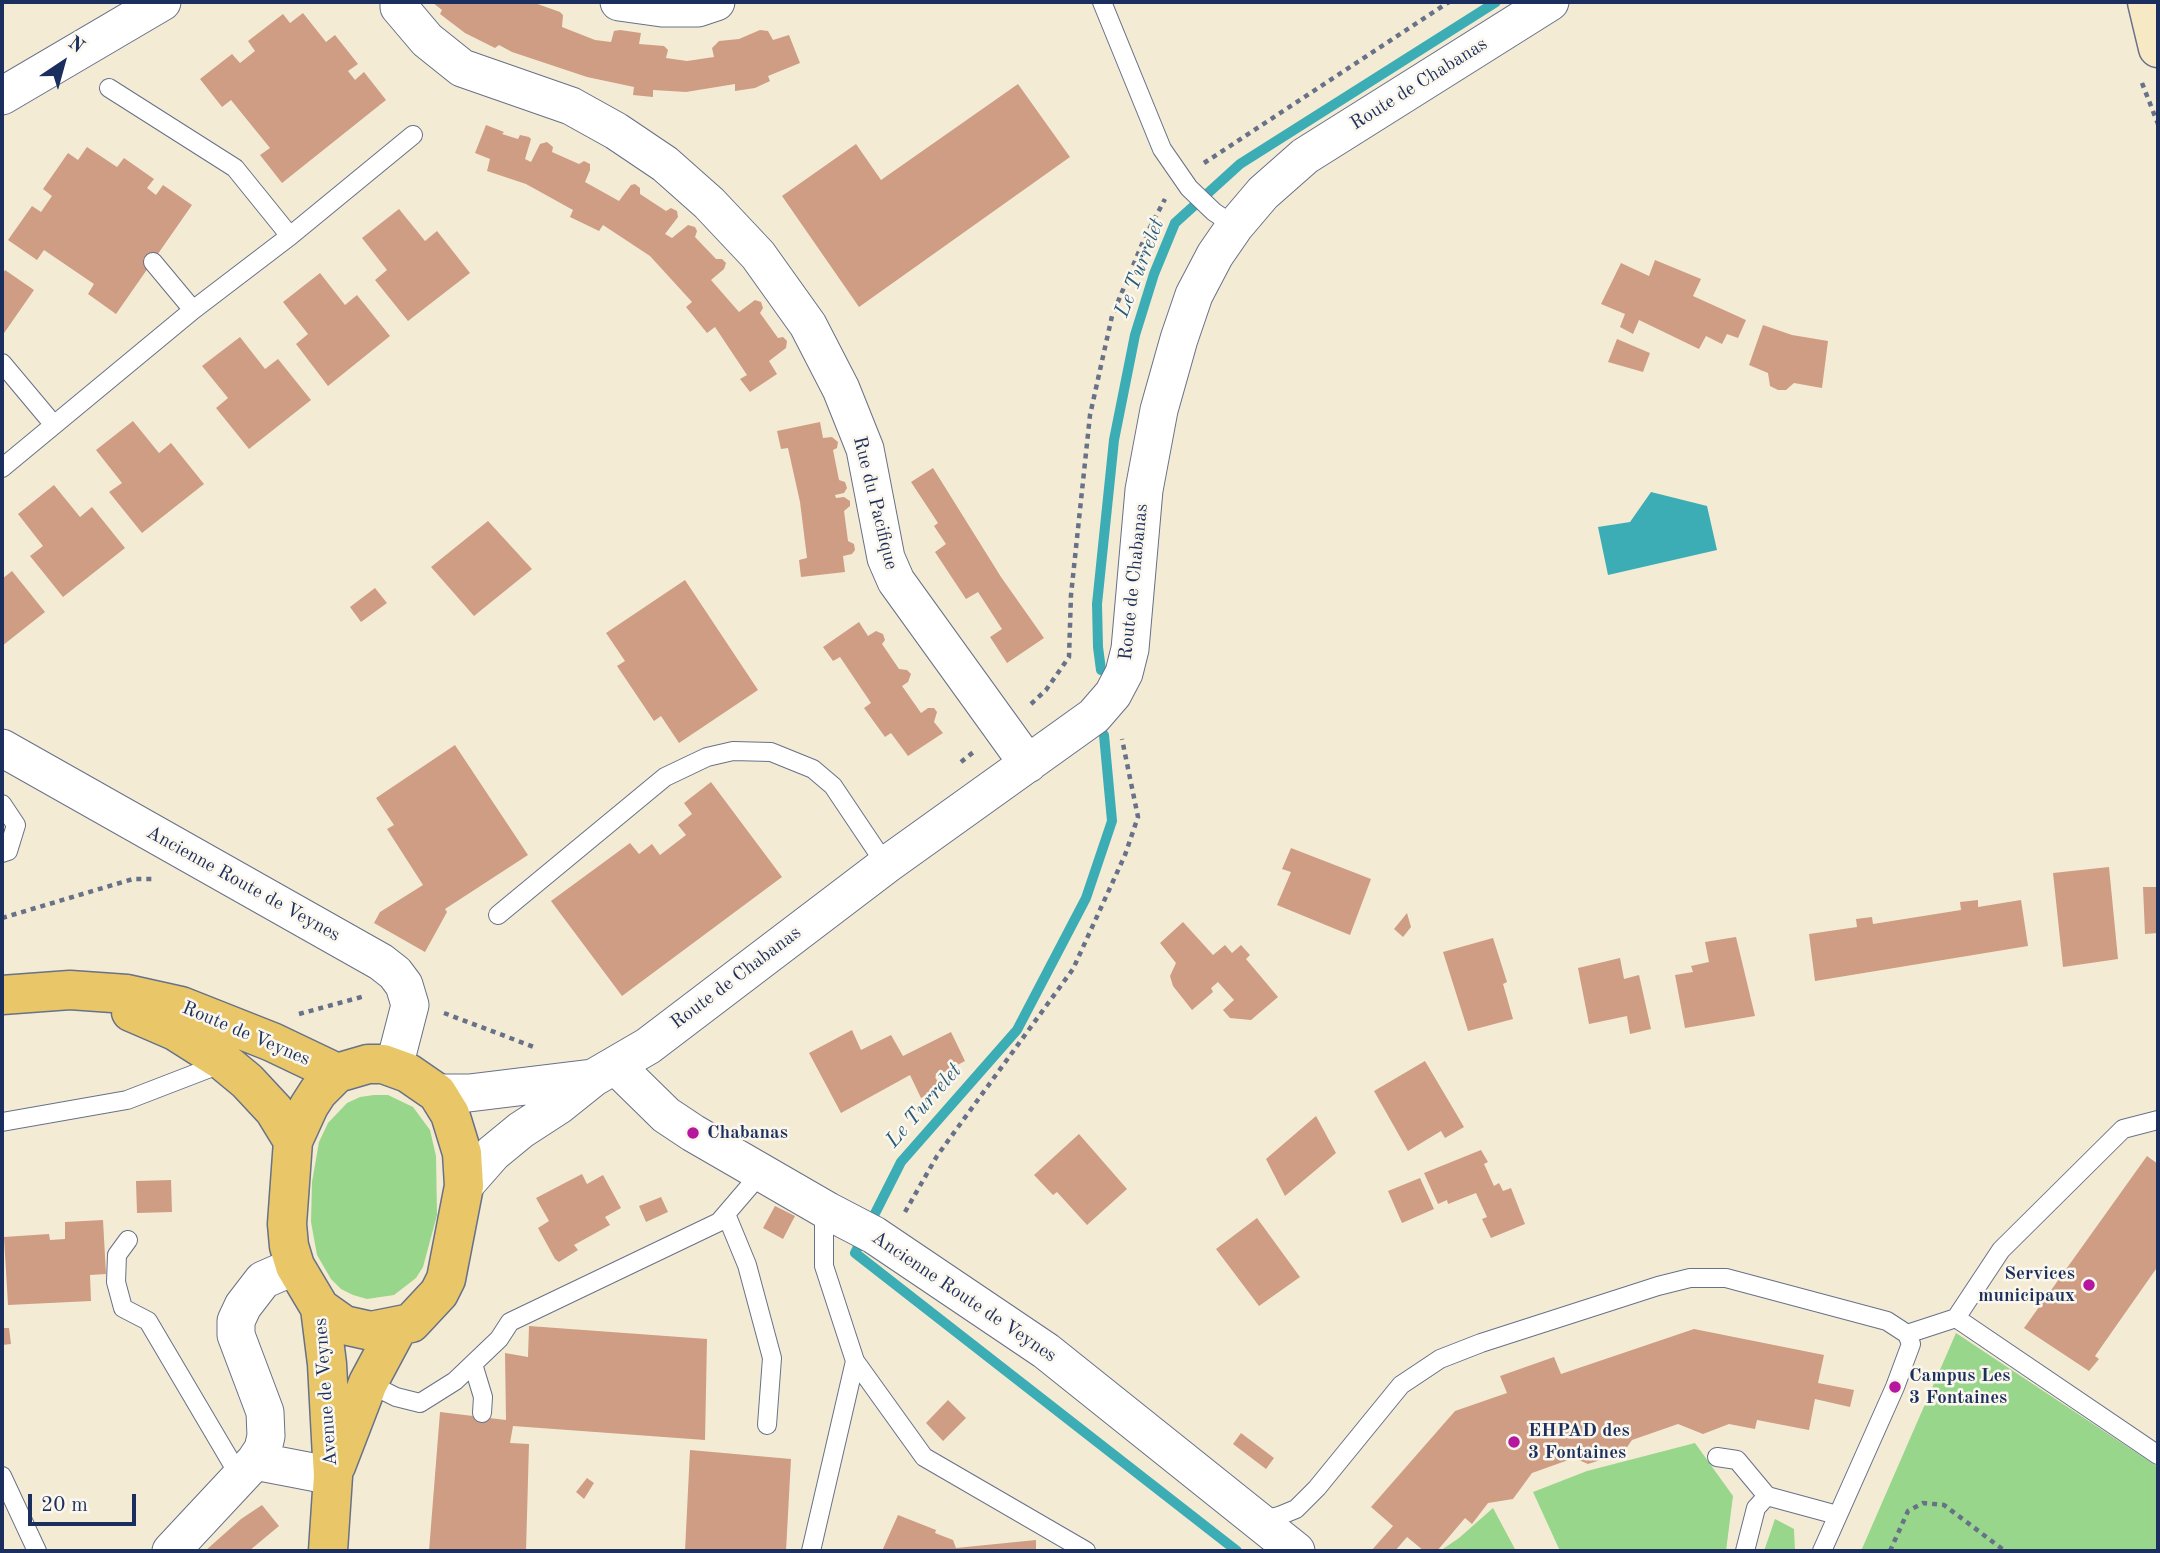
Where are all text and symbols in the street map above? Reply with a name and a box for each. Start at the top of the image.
north arrow [28,28,98,98]
street label: Route de Chabanas [1346,33,1492,135]
text: N [64,34,87,58]
water label: Le Turrelet [1110,215,1170,321]
street label: Rue du Pacifique [847,434,903,572]
street label: Route de Chabanas [1114,503,1154,661]
street label: Ancienne Route de Veynes [142,821,344,947]
street label: Route de Chabanas [666,922,806,1034]
street label: Route de Veynes [179,997,313,1071]
water label: Le Turrelet [881,1059,967,1153]
place label: Chabanas [707,1122,788,1144]
marker: Chabanas [685,1125,701,1141]
street label: Ancienne Route de Veynes [867,1227,1061,1367]
place label: Services municipaux [1978,1263,2075,1307]
marker: Services municipaux [2081,1277,2097,1293]
street label: Avenue de Veynes [309,1317,343,1467]
place label: Campus Les 3 Fontaines [1909,1365,2011,1409]
marker: Campus Les 3 Fontaines [1887,1379,1903,1395]
place label: EHPAD des 3 Fontaines [1528,1420,1630,1464]
marker: EHPAD des 3 Fontaines [1506,1434,1522,1450]
scale bar [32,1480,140,1524]
text: 20 m [41,1495,88,1516]

